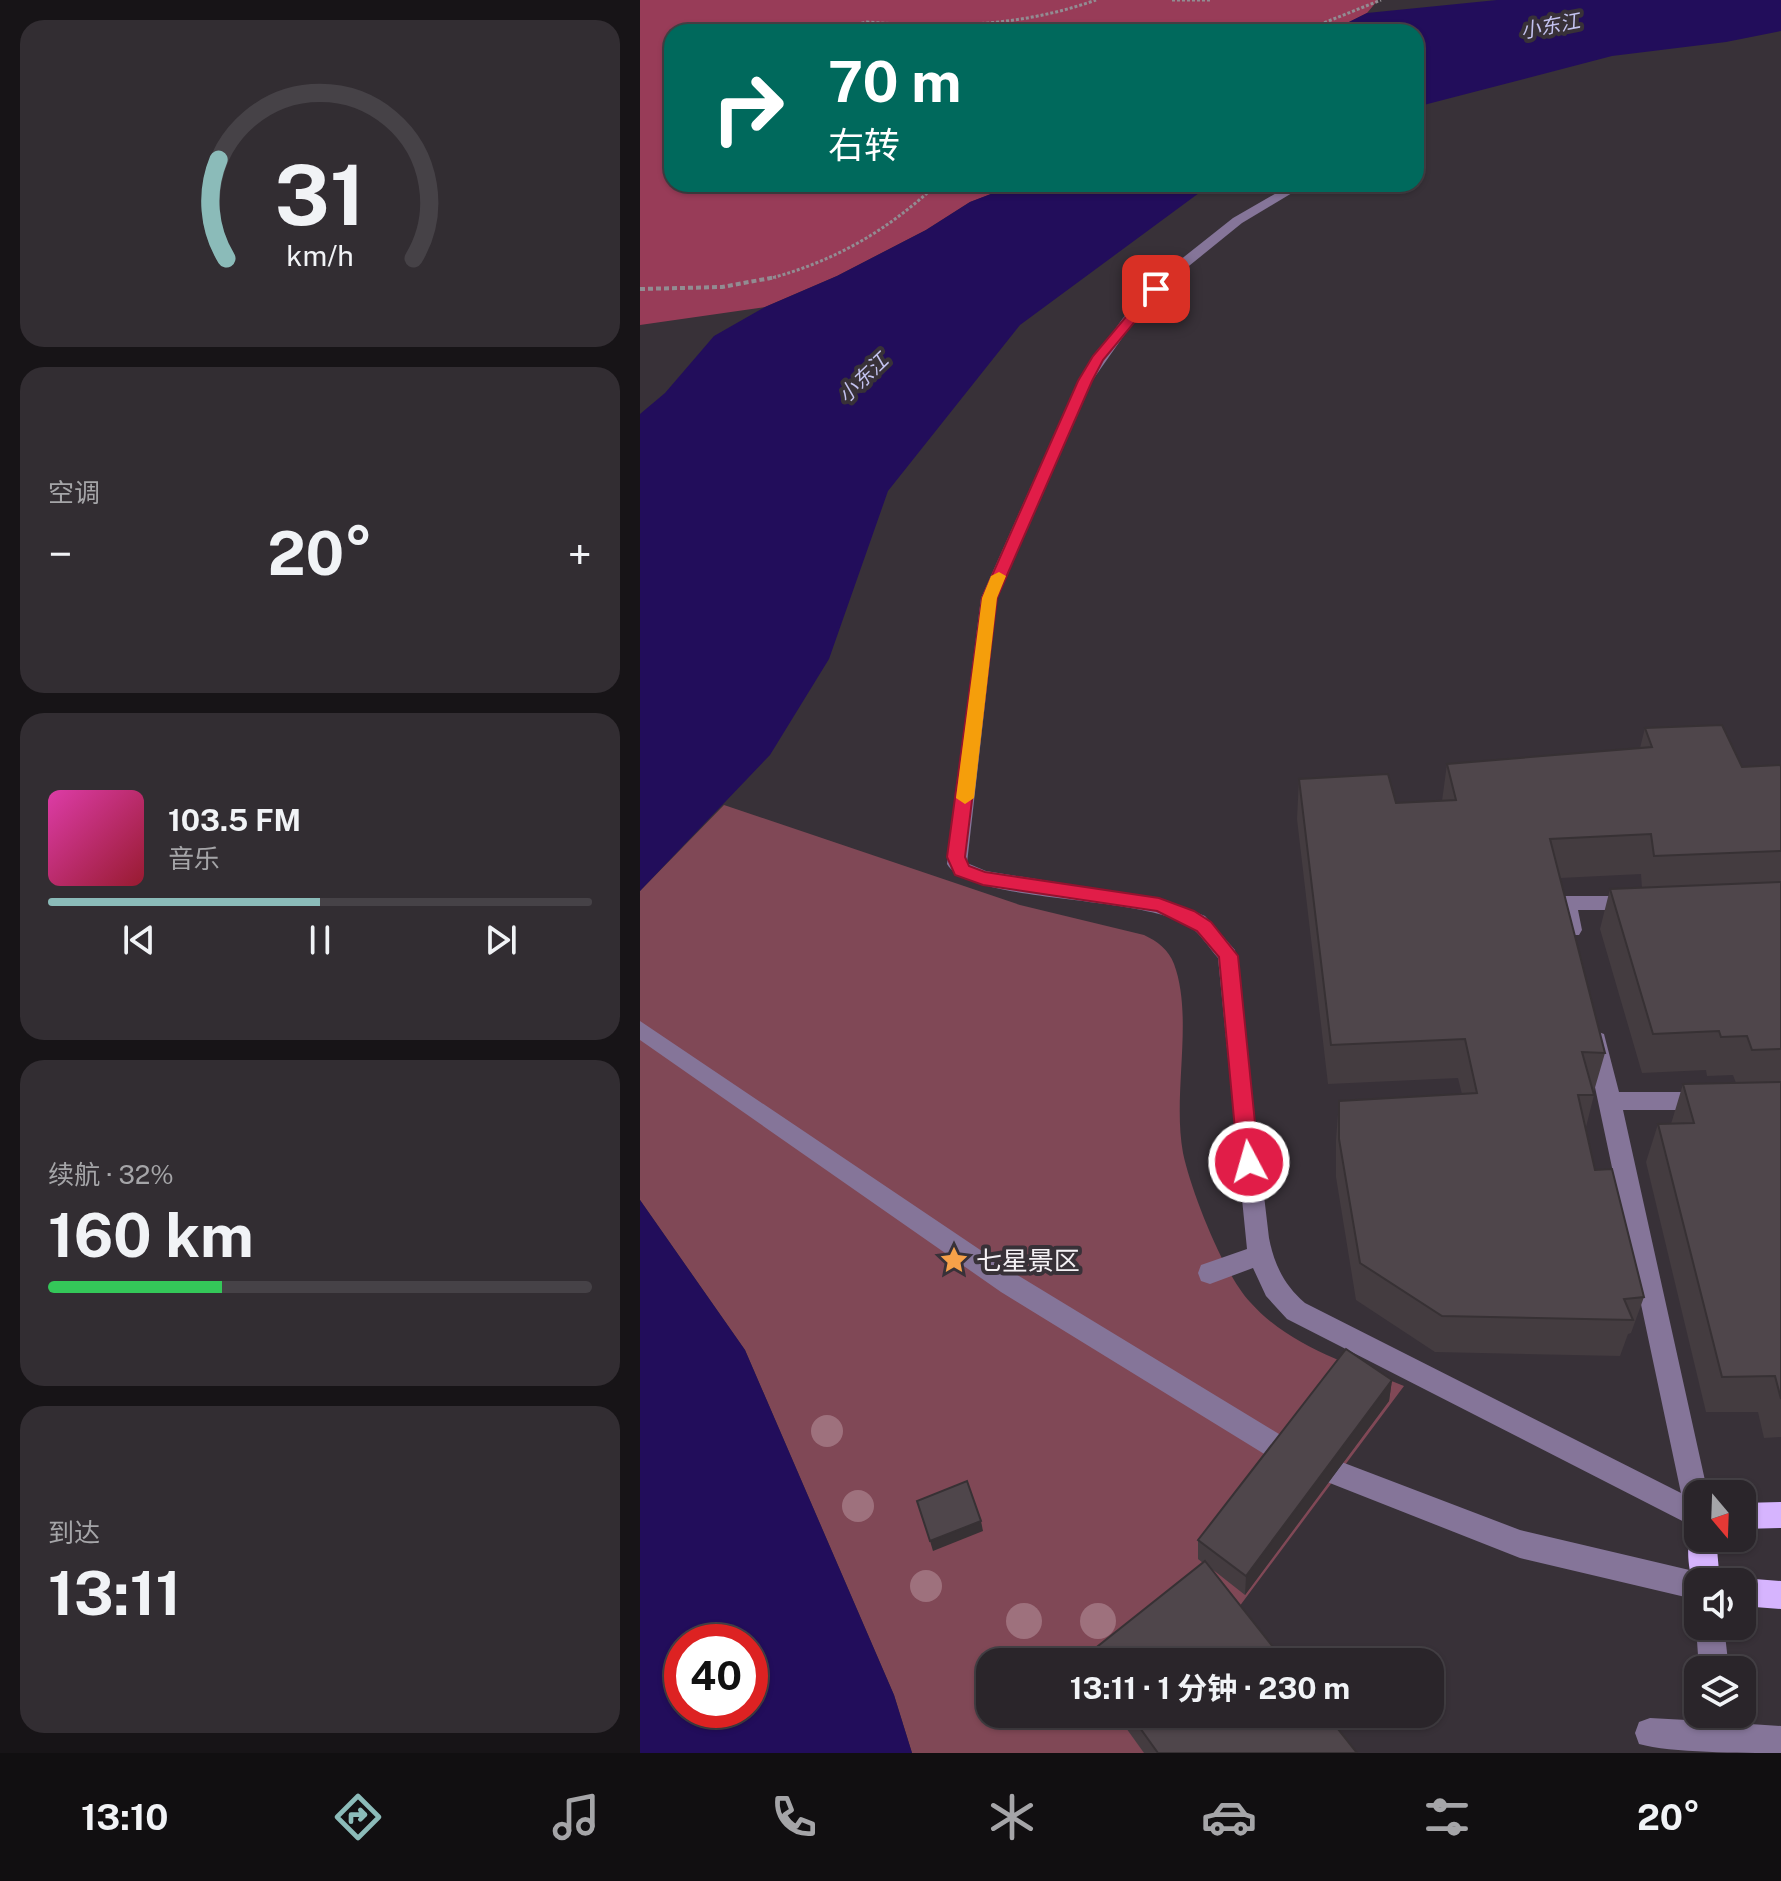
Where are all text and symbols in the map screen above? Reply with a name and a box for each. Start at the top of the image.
water label: 小东江 [1518,8,1584,44]
text: 70 m [828,49,961,115]
icon: right [696,56,800,160]
text: 右转 [828,124,900,166]
text: 31 [275,146,365,244]
text: km/h [286,239,354,272]
pin [1122,255,1190,323]
icon: arrive [1134,267,1178,311]
water label: 小东江 [833,347,894,407]
text: 空调 [48,477,100,508]
text: 20° [267,518,373,589]
text: − [48,528,72,580]
text: + [568,528,592,580]
text: 103.5 FM [168,802,301,838]
text: 音乐 [168,843,220,874]
icon: previous [117,918,161,962]
icon: pause [298,918,342,962]
icon: next [479,918,523,962]
position arrow [1207,1120,1291,1204]
text: 续航 · 32% [48,1159,174,1190]
text: 160 km [48,1200,254,1271]
place icon: 七星景区 [939,1245,969,1275]
place label: 七星景区 [976,1245,1080,1276]
north arrow [1684,1480,1756,1552]
map controls [1684,1480,1756,1728]
text: 到达 [48,1517,100,1548]
text: 13:11 [48,1558,181,1629]
button: sound [1684,1568,1756,1640]
speed limit sign: 40 [664,1624,768,1728]
button: layers [1684,1656,1756,1728]
text: 13:11 · 1 分钟 · 230 m [1070,1670,1350,1706]
icon: directions [330,1789,386,1845]
icon: music [548,1789,604,1845]
icon: phone [766,1789,822,1845]
icon: climate [984,1789,1040,1845]
icon: car [1201,1789,1257,1845]
icon: filters [1419,1789,1475,1845]
text: 13:10 [81,1796,169,1838]
text: 20° [1637,1796,1700,1838]

